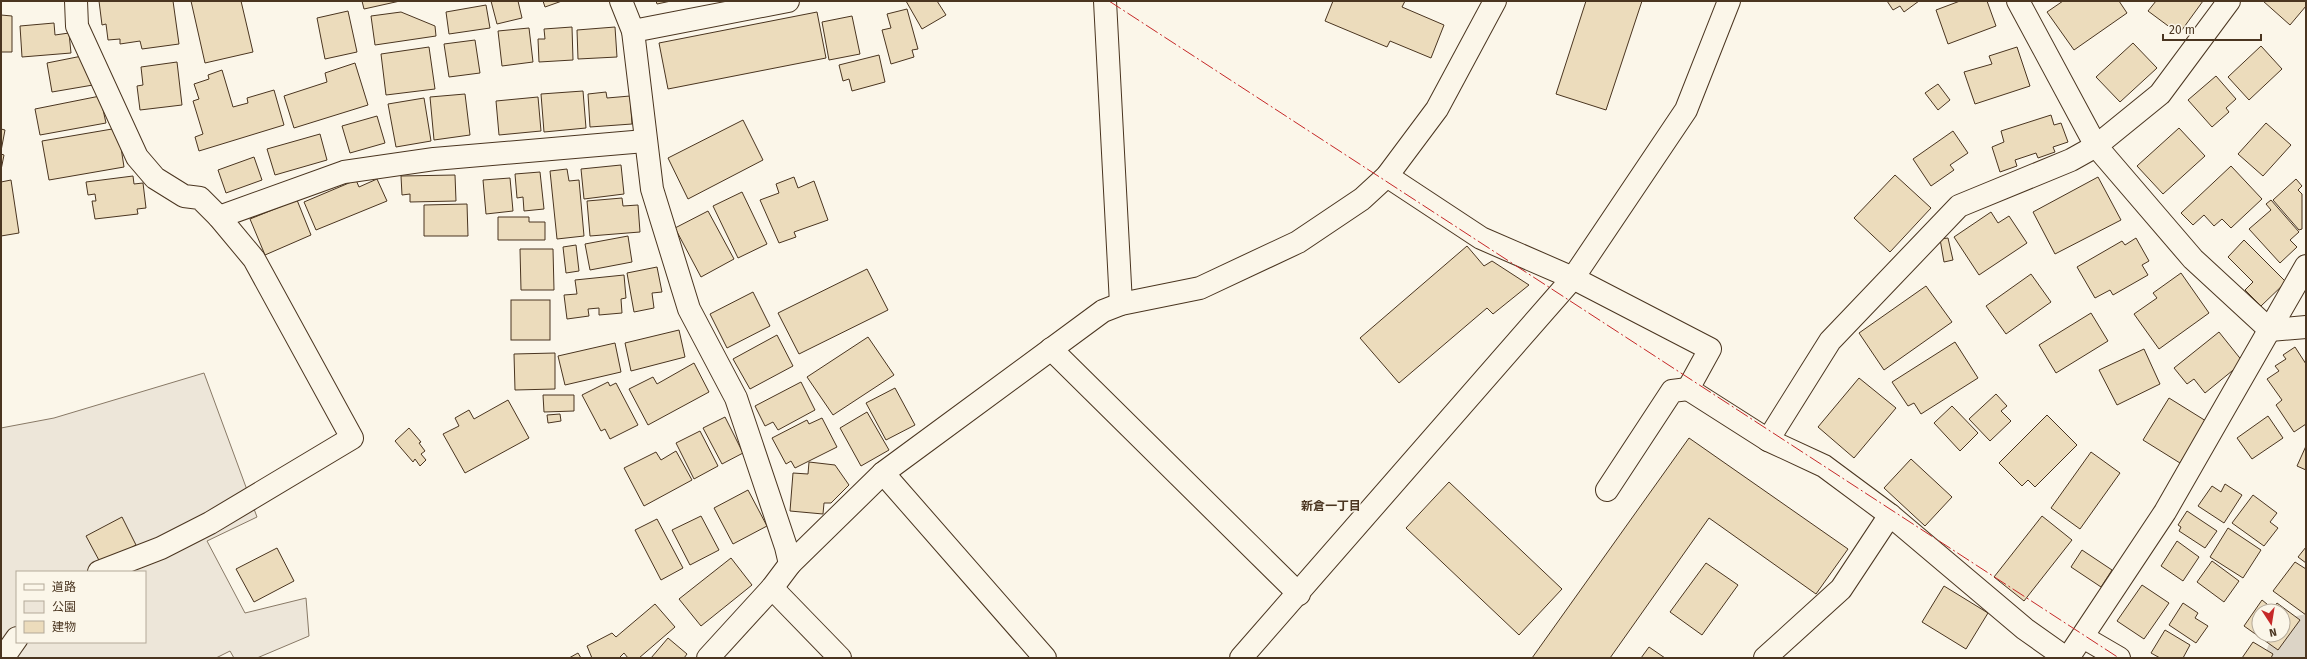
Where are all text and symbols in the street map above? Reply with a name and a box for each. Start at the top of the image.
scale bar [2163,16,2261,42]
text: 20 m [2169,23,2195,37]
district label: 新倉一丁目 [1301,499,1361,513]
legend [16,571,146,643]
text: 道路 [52,580,76,594]
text: 公園 [52,600,76,614]
north arrow [2251,603,2291,643]
text: 建物 [52,620,76,634]
text: N [2268,625,2278,639]

